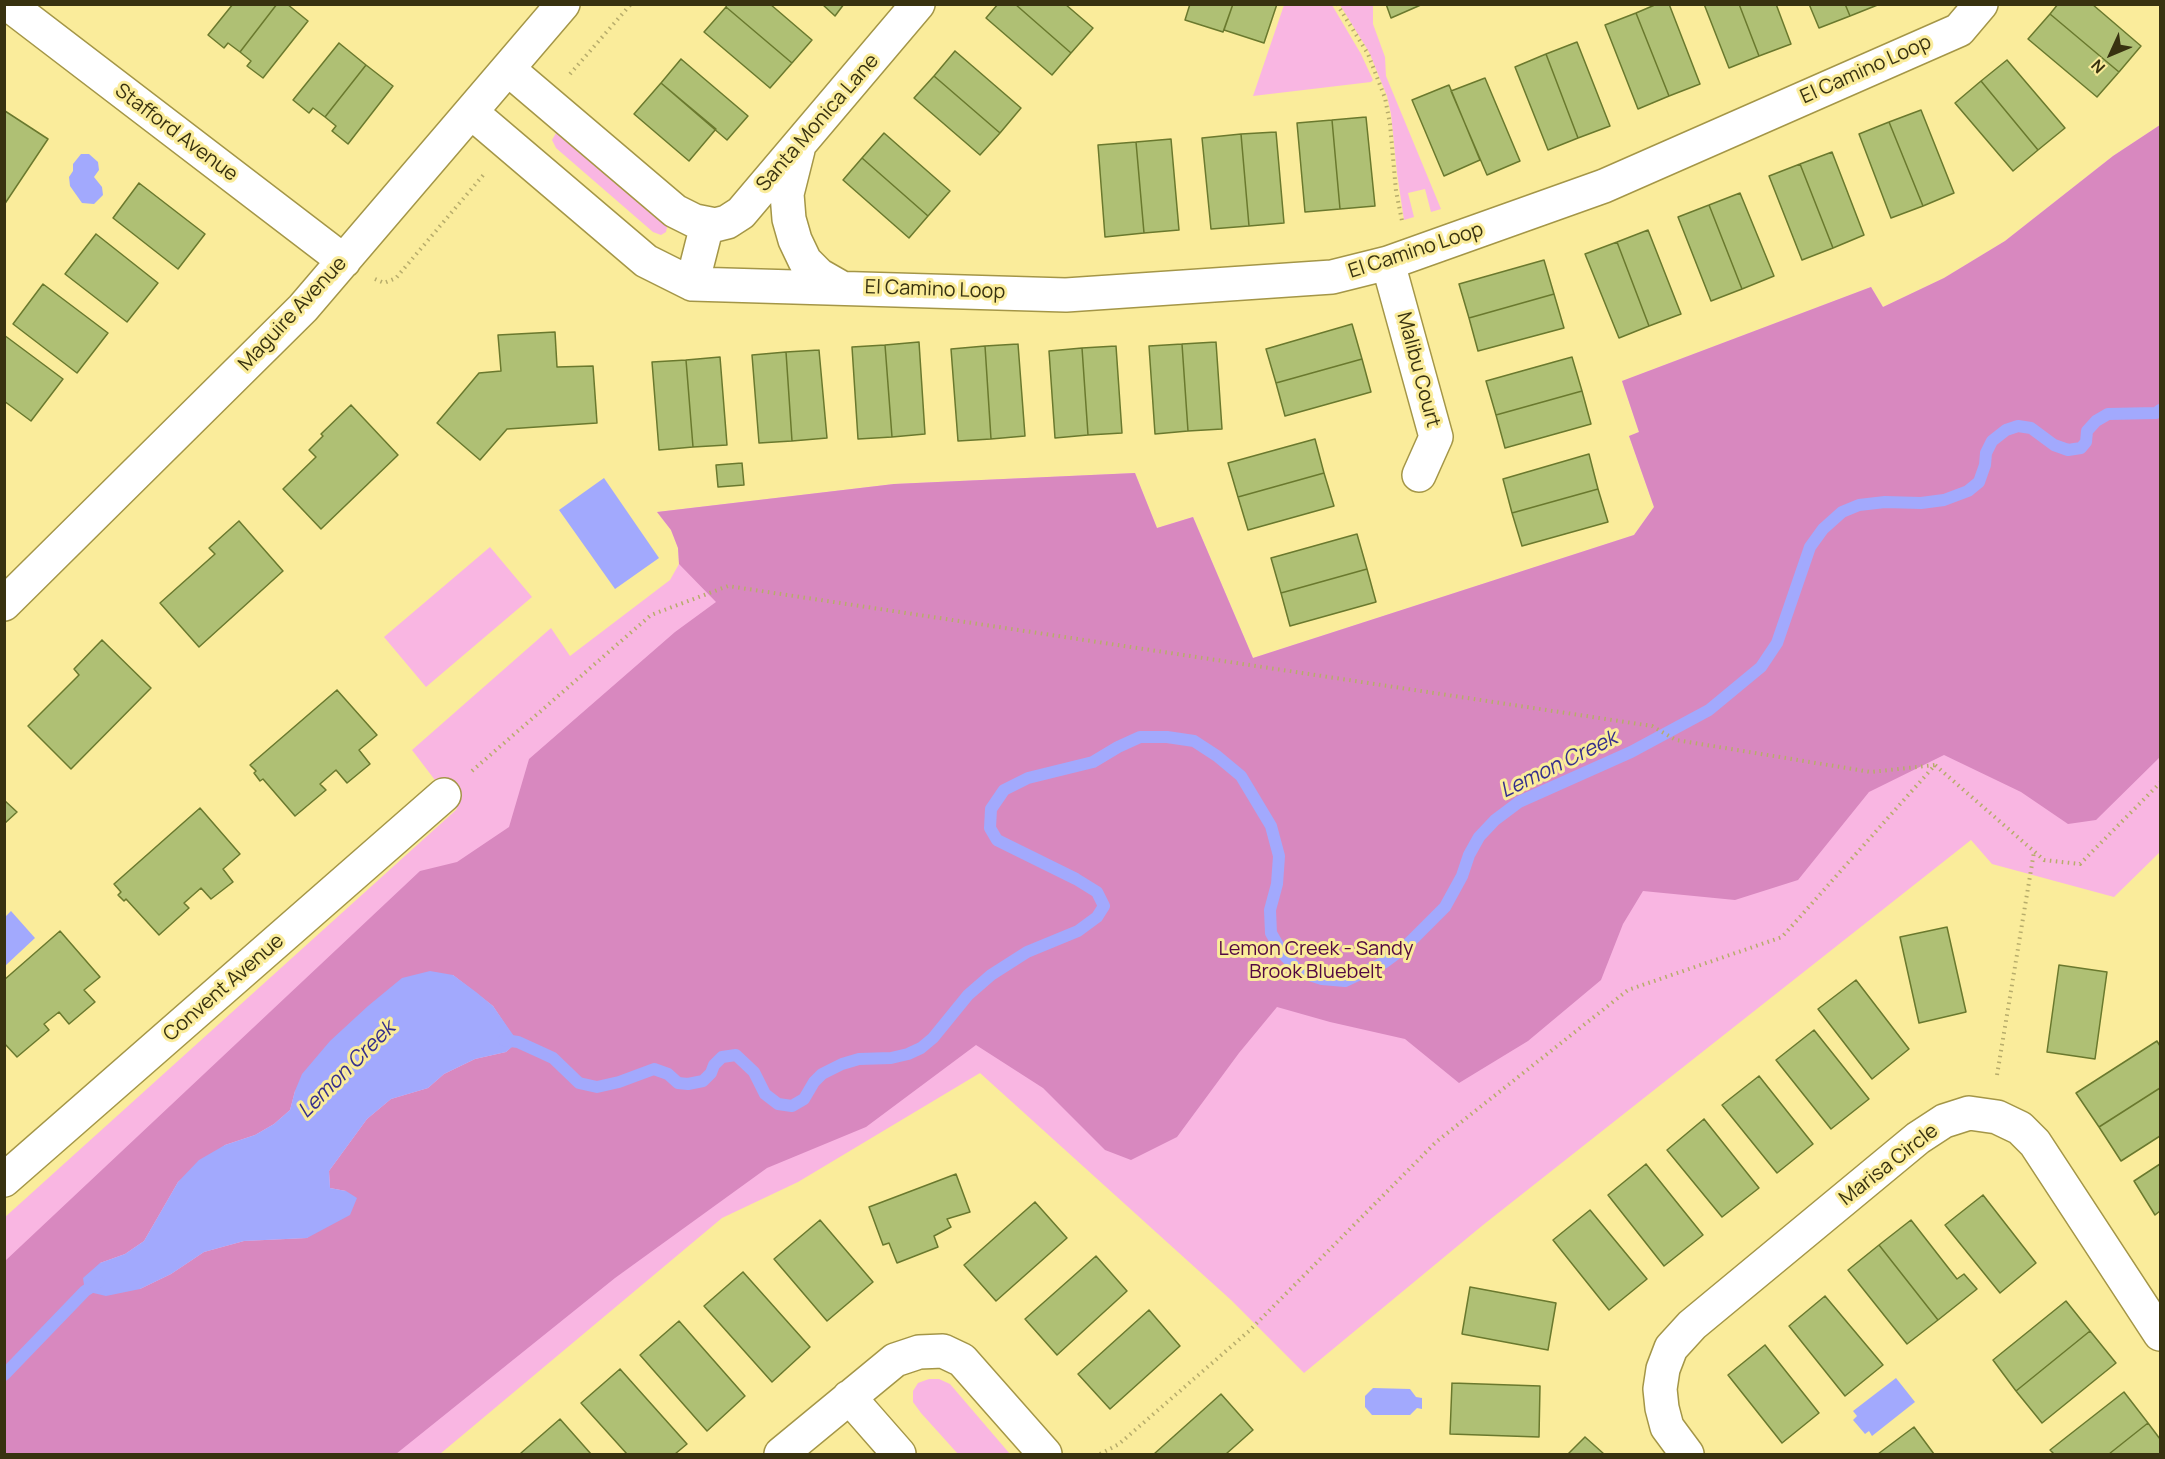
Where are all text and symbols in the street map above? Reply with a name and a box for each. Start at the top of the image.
north arrow [2081,24,2141,84]
street label: El Camino Loop [1797,30,1935,110]
street label: Santa Monica Lane [752,49,884,197]
text: N [2086,55,2110,78]
street label: Stafford Avenue [110,79,242,187]
street label: El Camino Loop [1345,218,1487,284]
street label: Maguire Avenue [234,252,352,376]
street label: El Camino Loop [864,276,1006,304]
street label: Malibu Court [1391,310,1445,430]
water label: Lemon Creek [1496,726,1622,804]
street label: Convent Avenue [159,929,289,1047]
park label: Lemon Creek - Sandy Brook Bluebelt [1219,937,1413,984]
water label: Lemon Creek [293,1016,401,1124]
street label: Marisa Circle [1835,1119,1943,1211]

